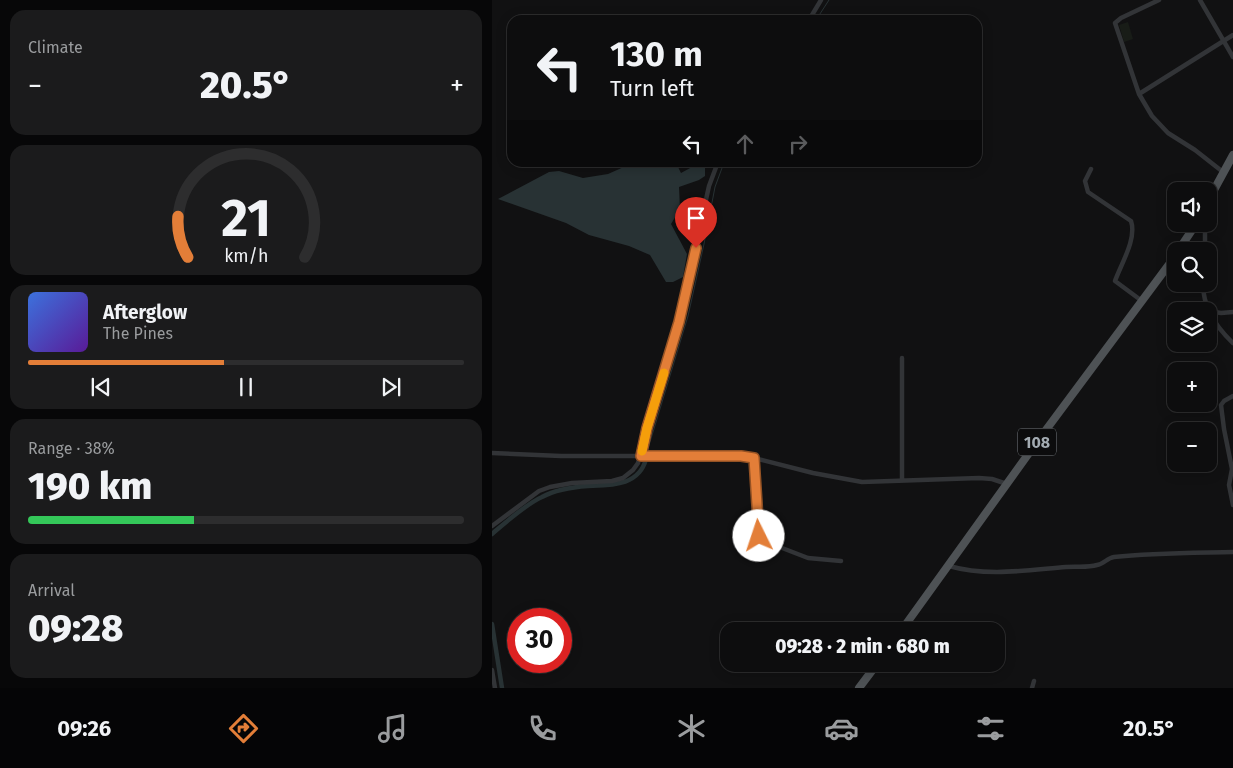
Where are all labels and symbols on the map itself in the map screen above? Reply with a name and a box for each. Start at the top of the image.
pin [675,197,717,248]
road number: 108 [1018,428,1056,456]
position arrow [732,509,784,561]
speed limit sign: 30 [507,608,572,673]

